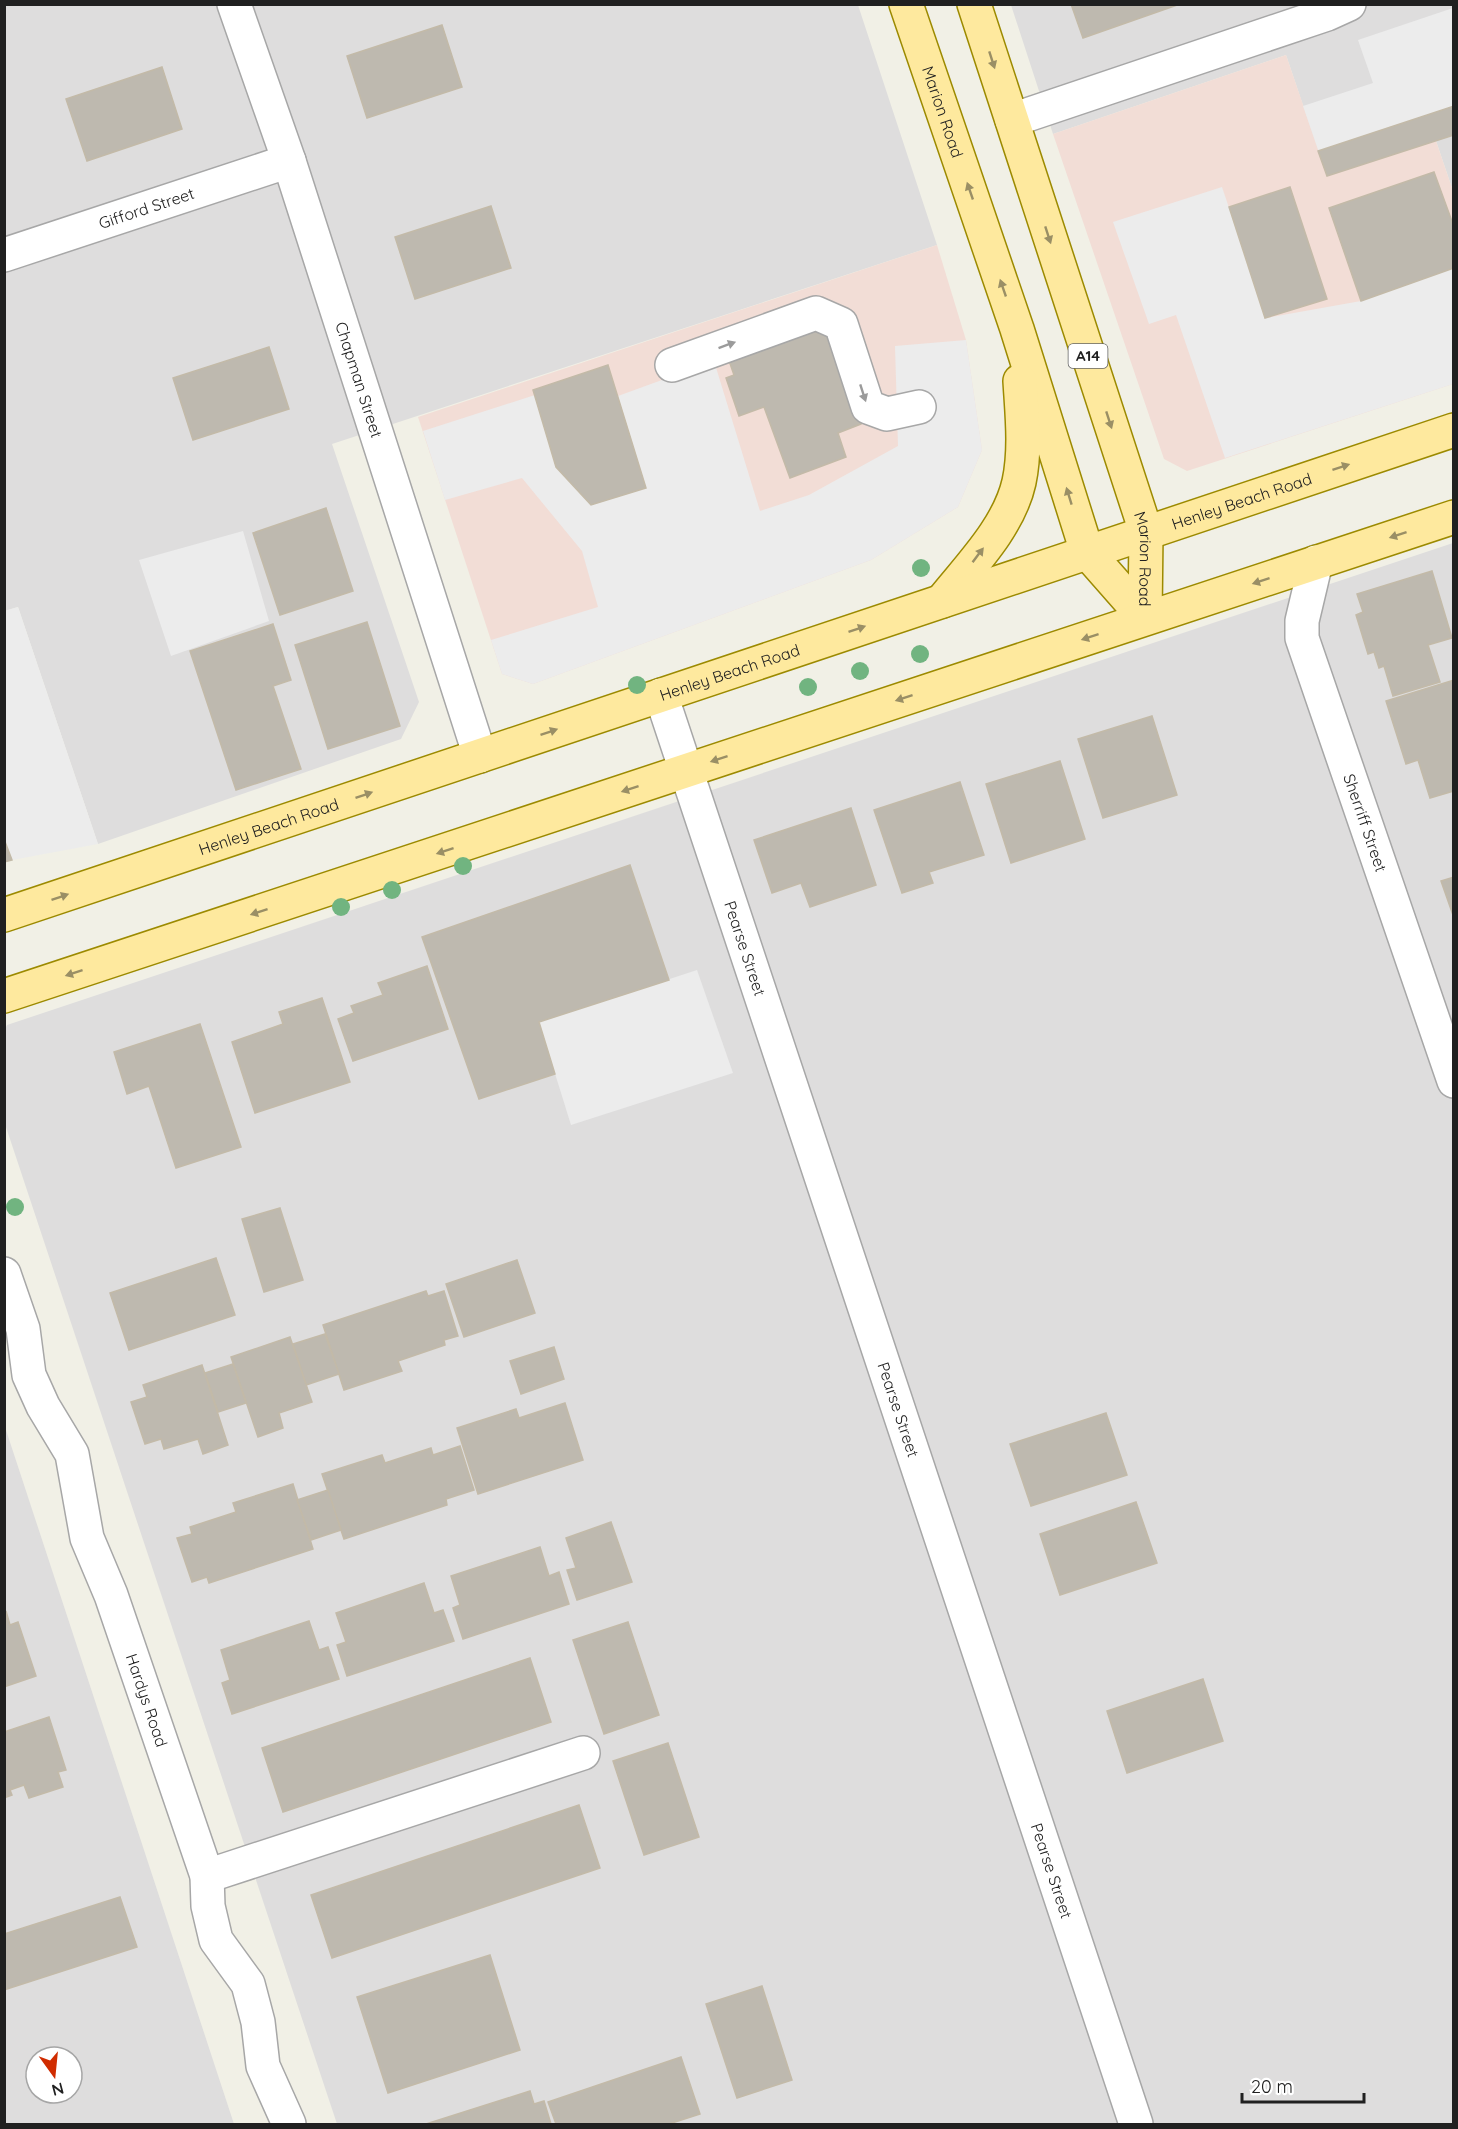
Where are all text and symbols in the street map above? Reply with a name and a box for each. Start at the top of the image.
one-way arrow [988,51,997,69]
street label: Marion Road [918,63,968,160]
one-way arrow [965,182,974,200]
street label: Gifford Street [96,183,197,233]
one-way arrow [1044,226,1054,244]
one-way arrow [998,279,1007,297]
street label: Chapman Street [331,319,387,440]
one-way arrow [718,340,736,350]
road number: A14 [1068,344,1108,368]
one-way arrow [859,384,869,402]
one-way arrow [1105,411,1114,429]
one-way arrow [1332,462,1350,472]
street label: Henley Beach Road [1169,468,1314,534]
one-way arrow [1064,487,1073,505]
street label: Marion Road [1130,509,1156,607]
one-way arrow [1389,531,1407,540]
one-way arrow [972,547,984,563]
one-way arrow [1252,576,1270,586]
one-way arrow [848,624,866,634]
one-way arrow [1081,633,1099,642]
street label: Henley Beach Road [657,640,802,705]
one-way arrow [895,694,913,703]
one-way arrow [540,727,558,737]
one-way arrow [710,755,728,765]
street label: Sherriff Street [1339,771,1392,875]
one-way arrow [621,785,639,795]
one-way arrow [355,789,373,799]
street label: Henley Beach Road [196,794,341,859]
one-way arrow [435,846,453,856]
one-way arrow [51,891,69,901]
street label: Pearse Street [720,898,770,999]
one-way arrow [250,908,268,917]
one-way arrow [65,969,83,979]
street label: Pearse Street [873,1359,924,1460]
street label: Hardys Road [122,1651,172,1749]
street label: Pearse Street [1027,1821,1077,1921]
north arrow [24,2045,84,2105]
scale bar [1242,2066,1364,2104]
text: 20 m [1251,2075,1293,2098]
text: N [50,2078,66,2101]

